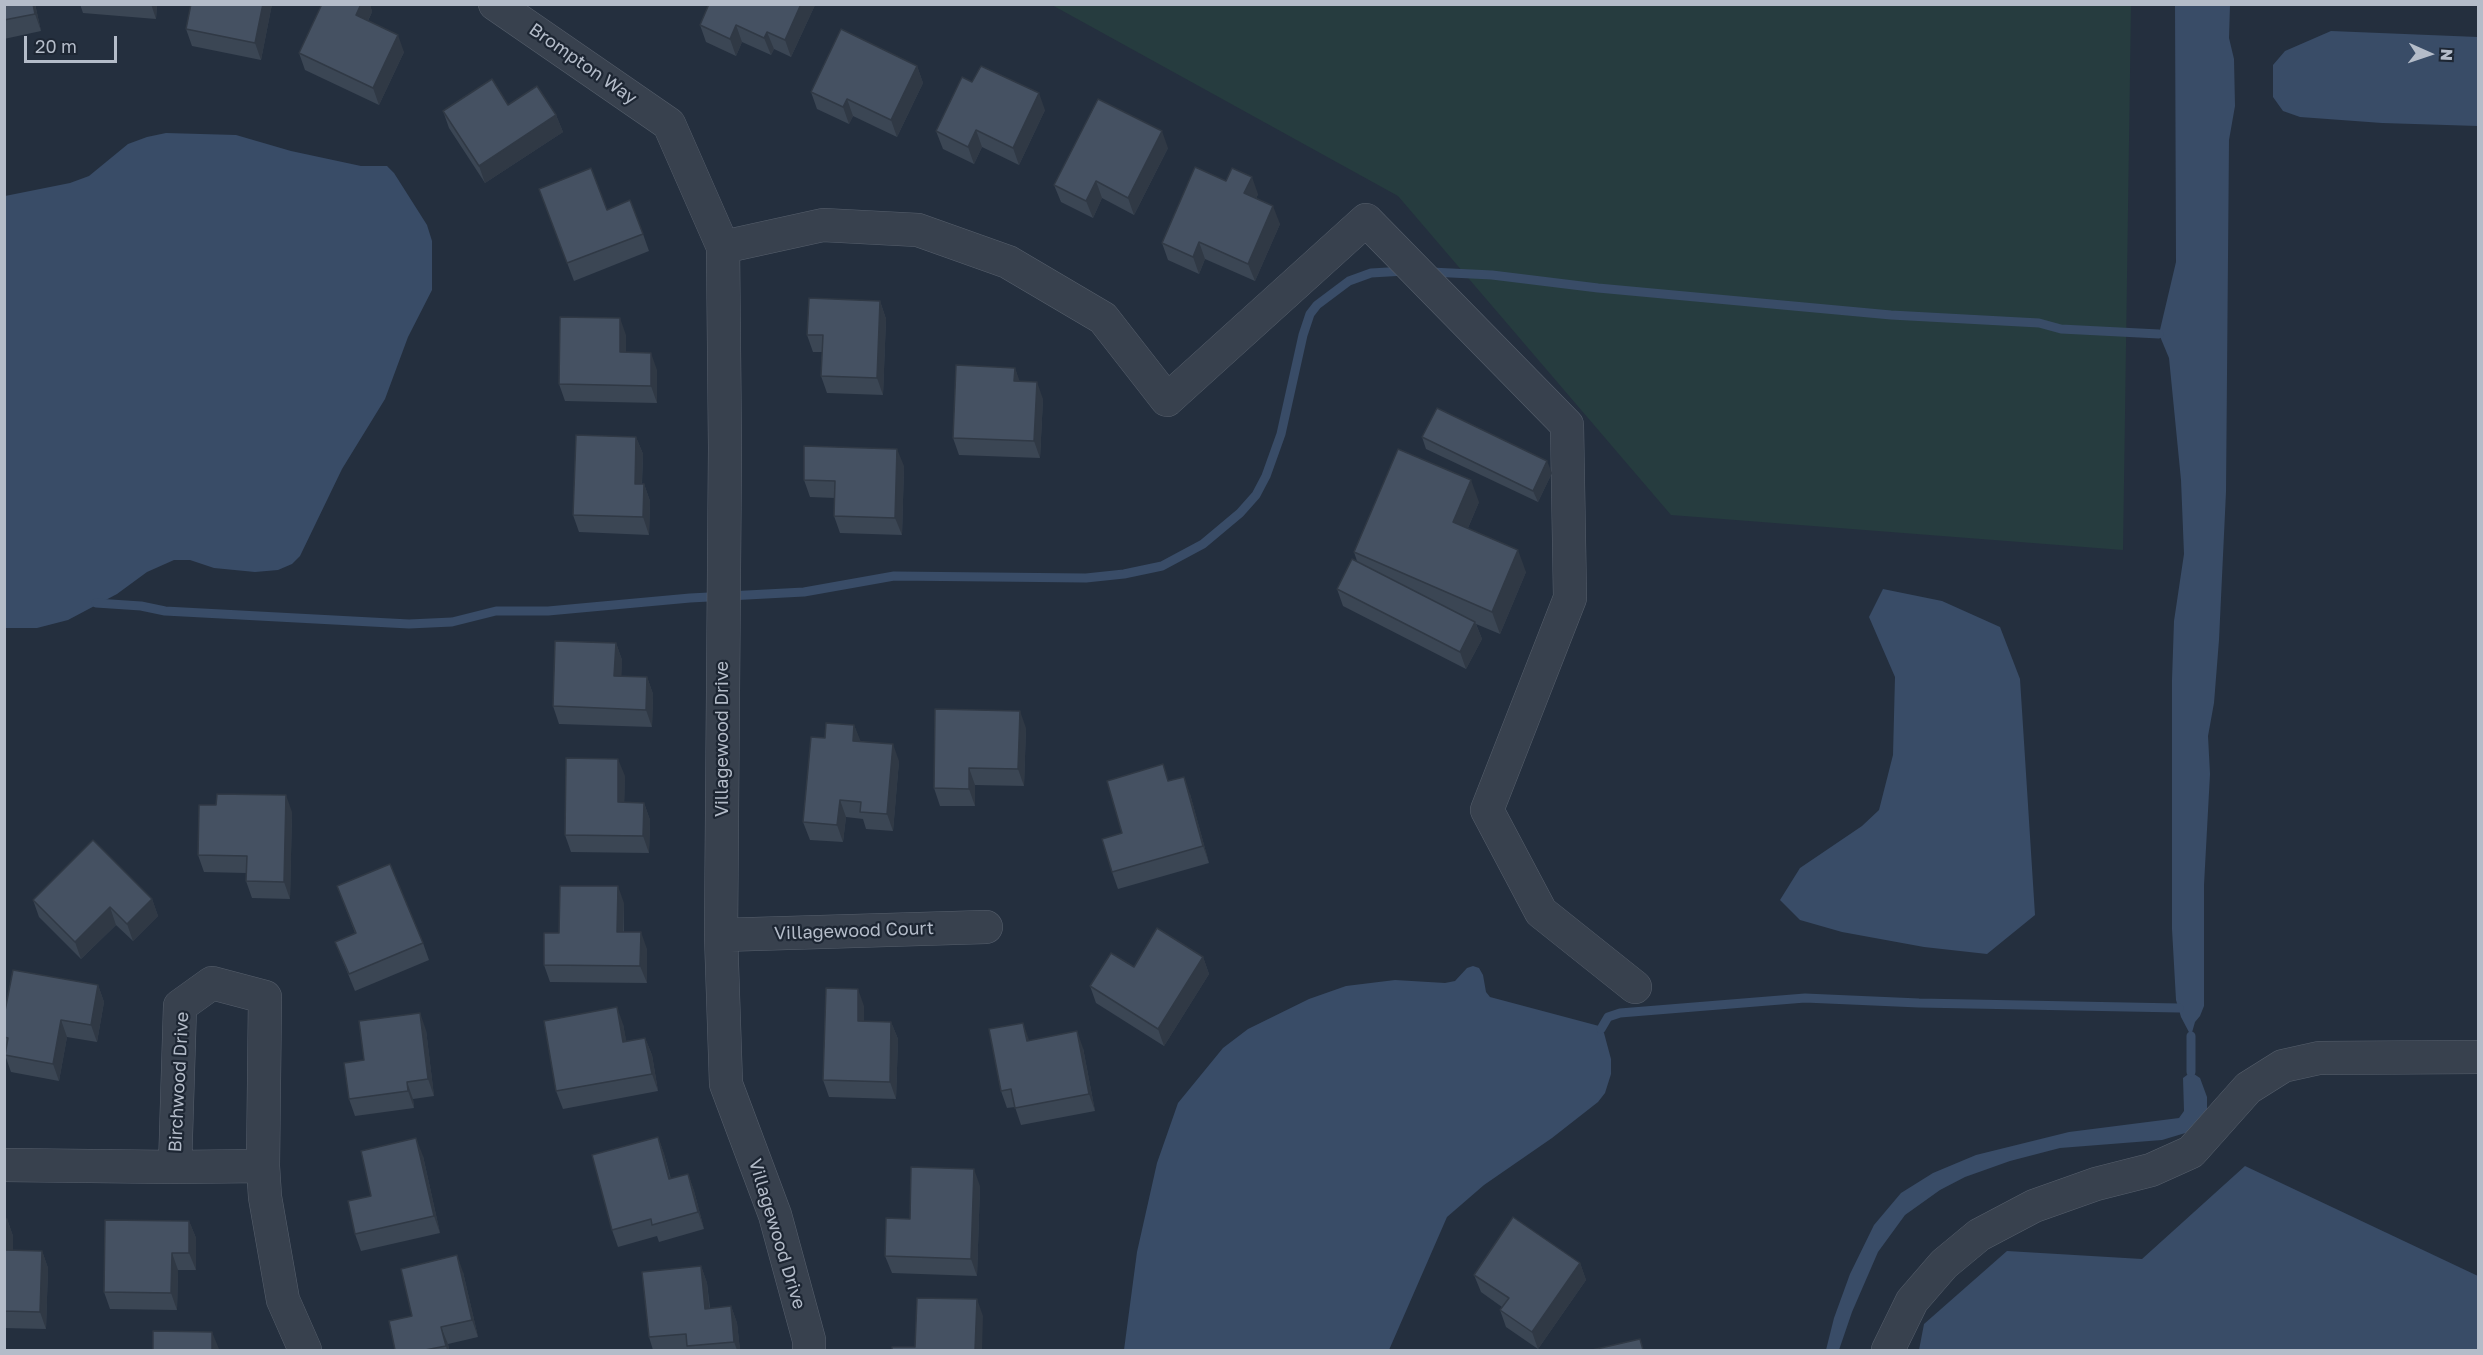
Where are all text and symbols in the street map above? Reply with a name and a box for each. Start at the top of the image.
street label: Brompton Way [525,19,641,109]
scale bar [27,24,120,62]
north arrow [2399,24,2459,84]
text: 20 m [35,35,77,57]
text: N [2437,48,2457,62]
street label: Villagewood Drive [711,661,733,817]
street label: Villagewood Court [774,917,934,945]
street label: Birchwood Drive [165,1011,193,1153]
street label: Villagewood Drive [744,1156,810,1312]

